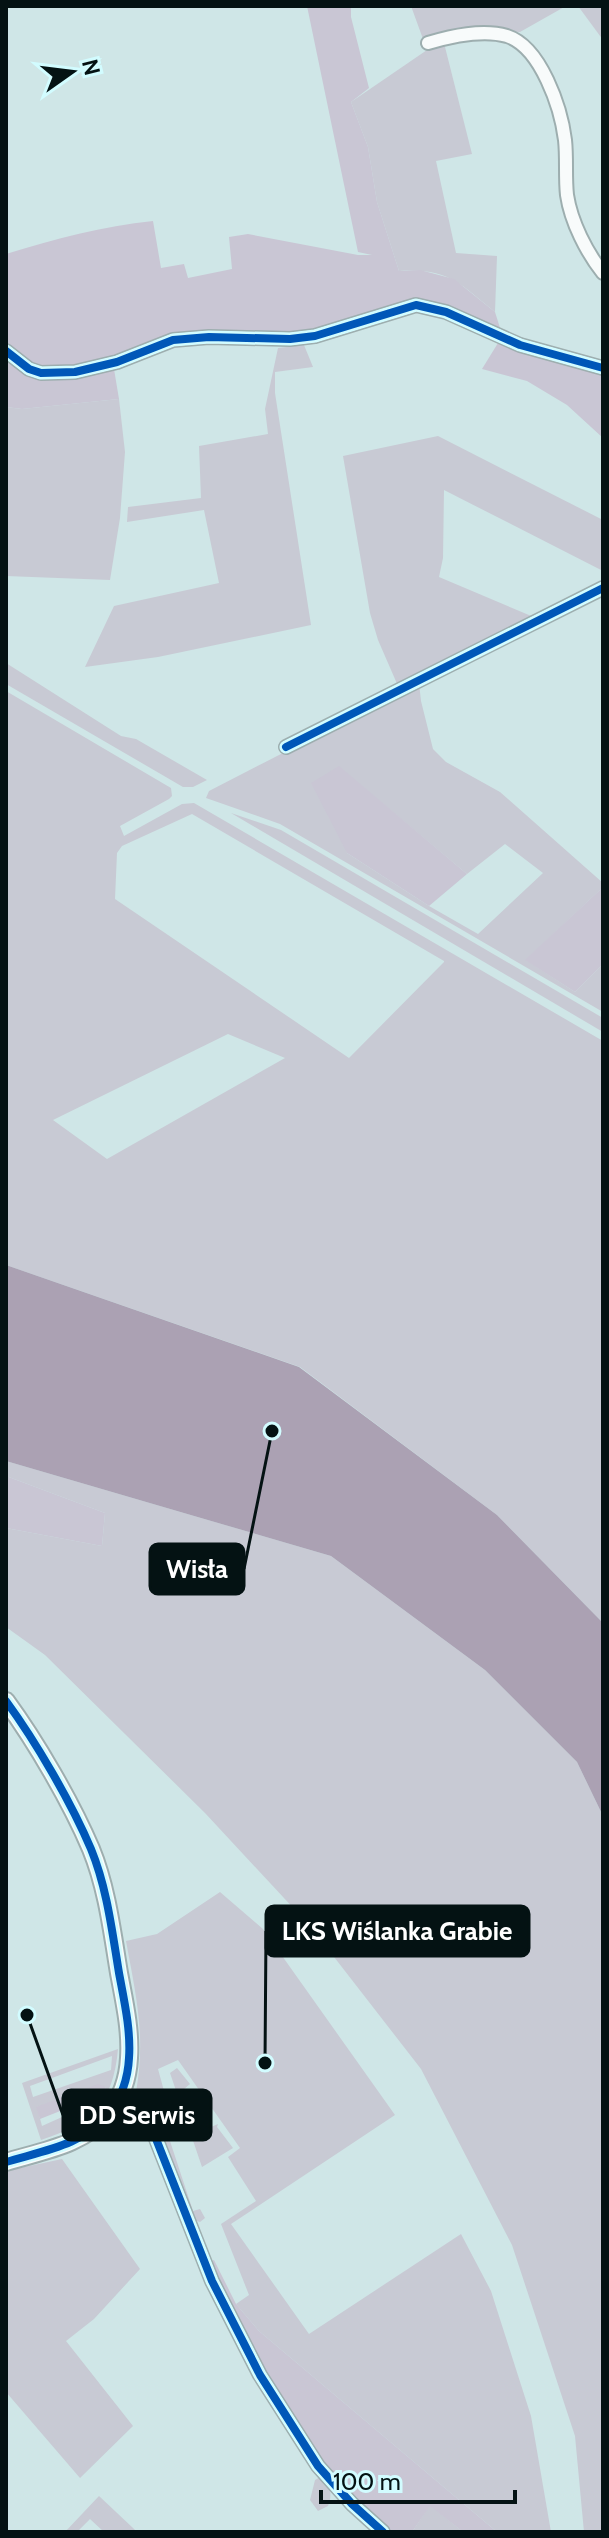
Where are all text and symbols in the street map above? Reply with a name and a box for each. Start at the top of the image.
north arrow [32,32,112,112]
text: N [76,56,106,78]
callout: Wisła [150,1544,244,1594]
text: Wisła [166,1553,228,1585]
callout: LKS Wiślanka Grabie [266,1906,529,1956]
text: LKS Wiślanka Grabie [282,1915,512,1947]
callout: DD Serwis [63,2090,211,2140]
text: DD Serwis [79,2099,195,2131]
scale bar [321,2454,515,2504]
text: 100 m [333,2467,401,2496]

